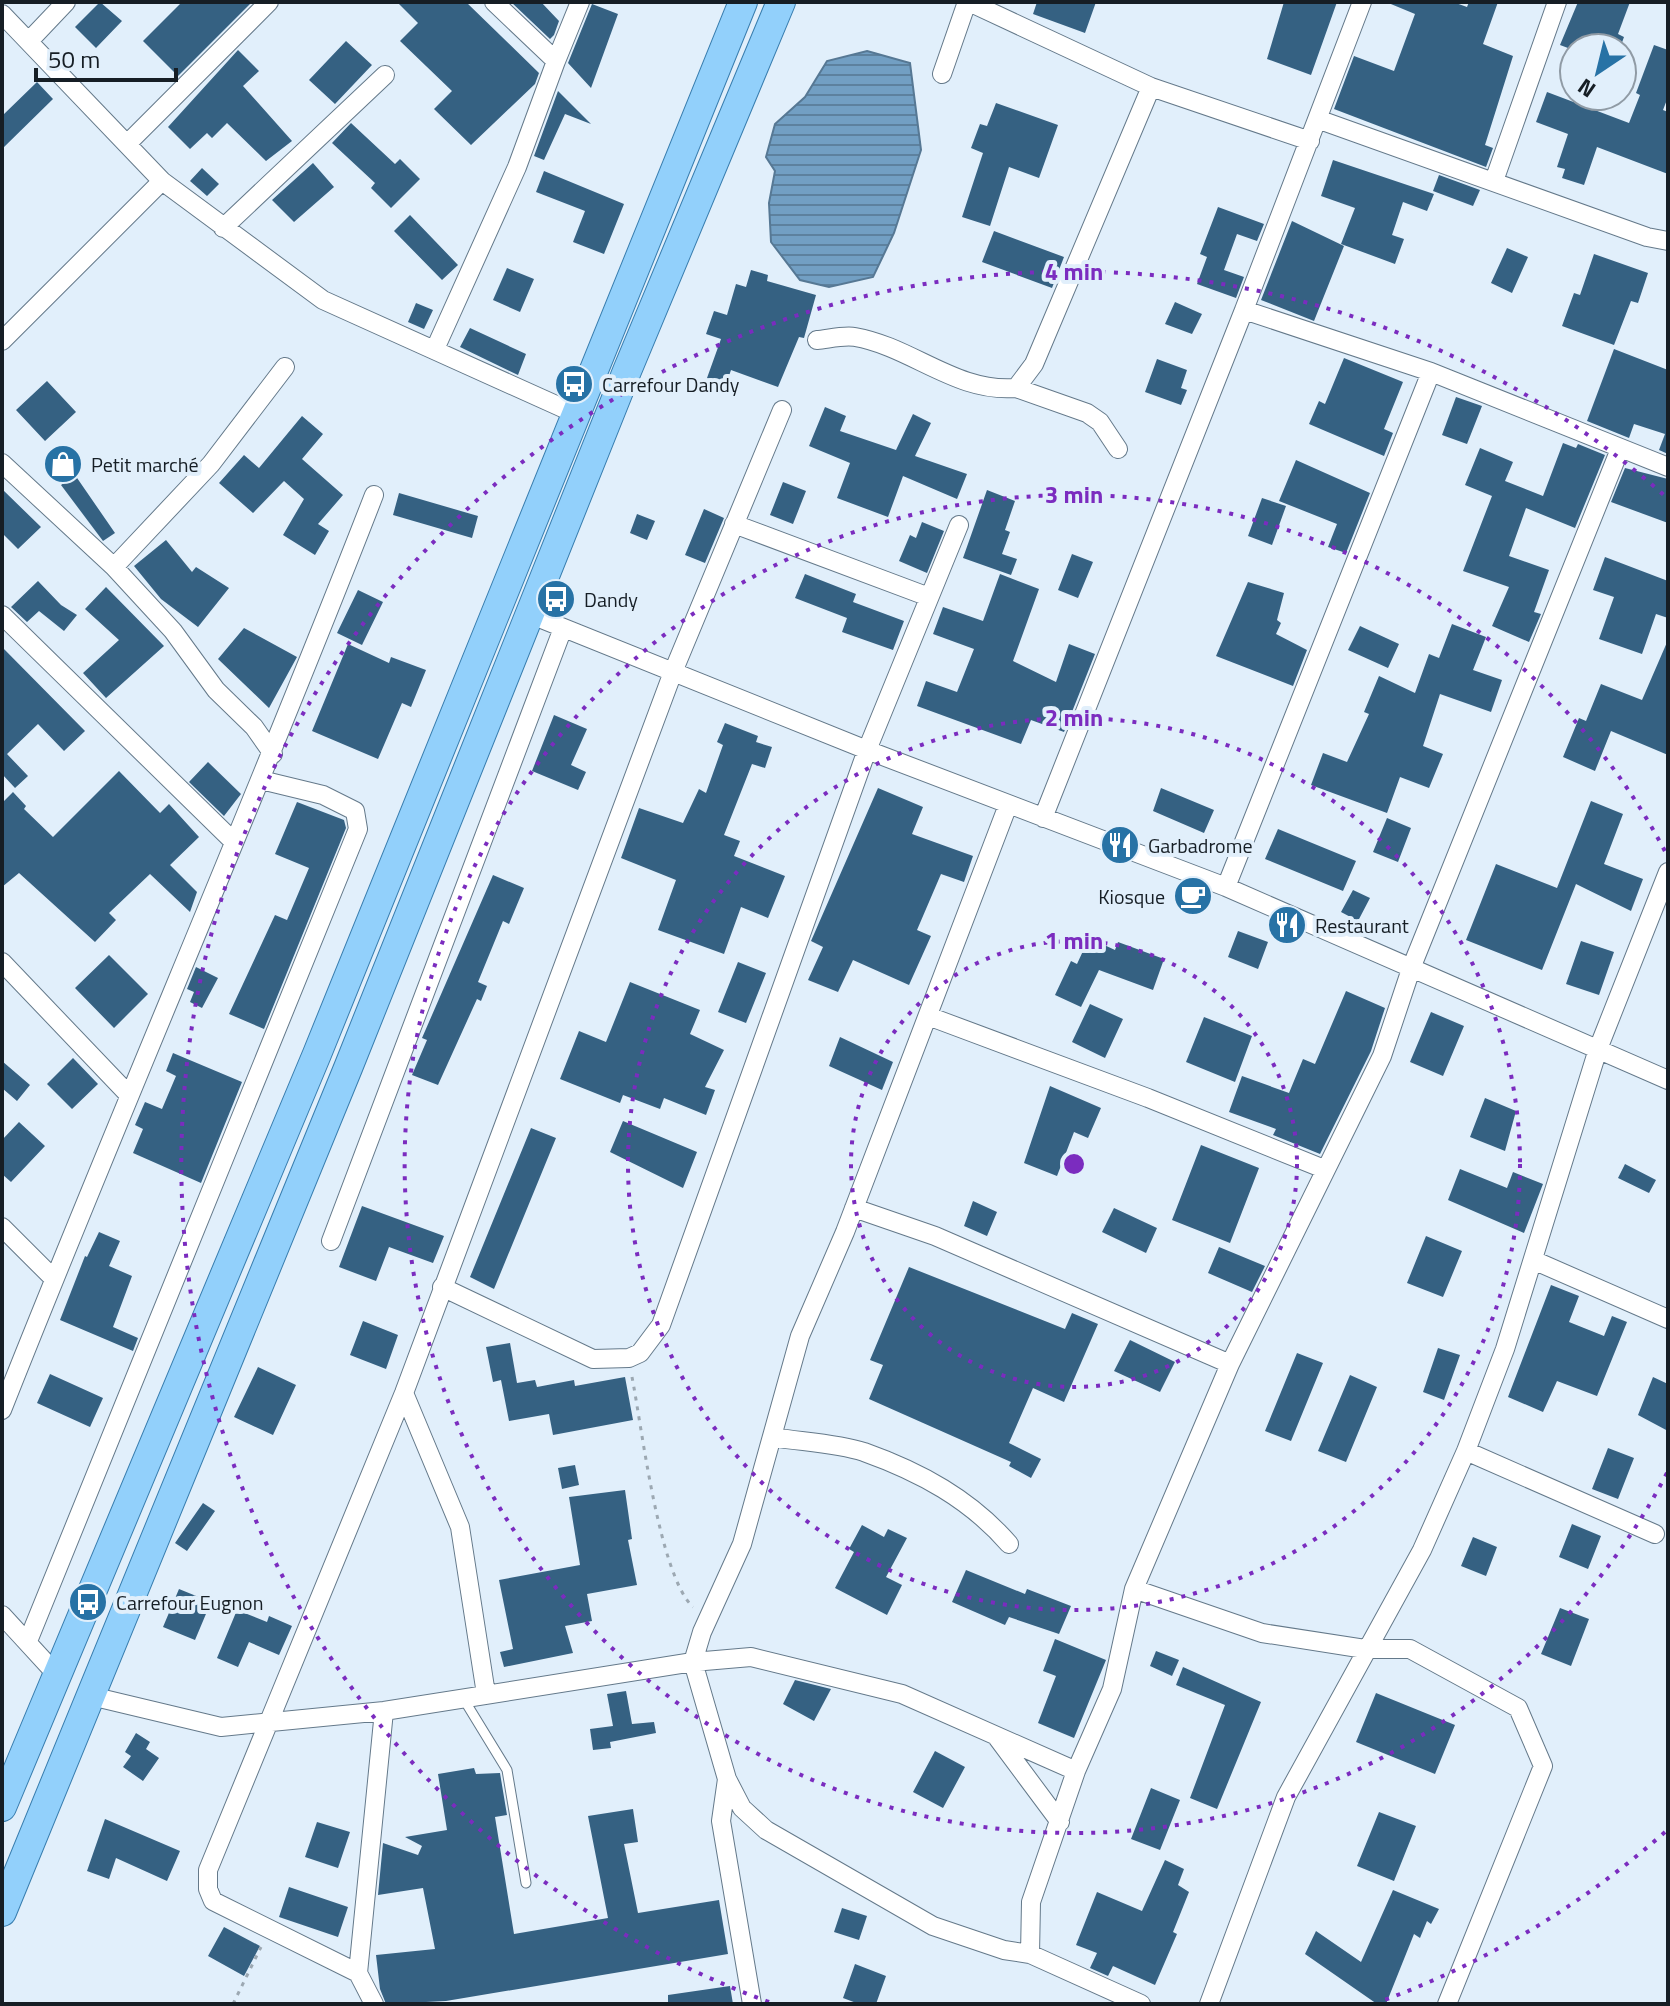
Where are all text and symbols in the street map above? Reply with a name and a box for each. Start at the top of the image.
scale bar [36,32,176,82]
north arrow [1558,32,1638,112]
text: 50 m [48,41,100,77]
text: N [1571,70,1603,107]
text: 4 min [1045,253,1103,289]
bus stop icon: Carrefour Dandy [553,363,595,405]
place label: Carrefour Dandy [602,369,740,400]
shop icon: Petit marché [42,443,84,485]
place label: Petit marché [91,449,199,480]
text: 3 min [1045,476,1103,512]
bus stop icon: Dandy [535,578,577,620]
place label: Dandy [584,584,638,615]
text: 2 min [1045,699,1103,735]
restaurant icon: Garbadrome [1099,824,1141,866]
place label: Garbadrome [1148,830,1252,861]
cafe icon: Kiosque [1172,875,1214,917]
place label: Kiosque [1098,881,1165,912]
restaurant icon: Restaurant [1266,904,1308,946]
place label: Restaurant [1315,910,1409,941]
text: 1 min [1045,922,1103,958]
centre of rings [1060,1150,1088,1178]
bus stop icon: Carrefour Eugnon [67,1581,109,1623]
place label: Carrefour Eugnon [116,1587,263,1618]

